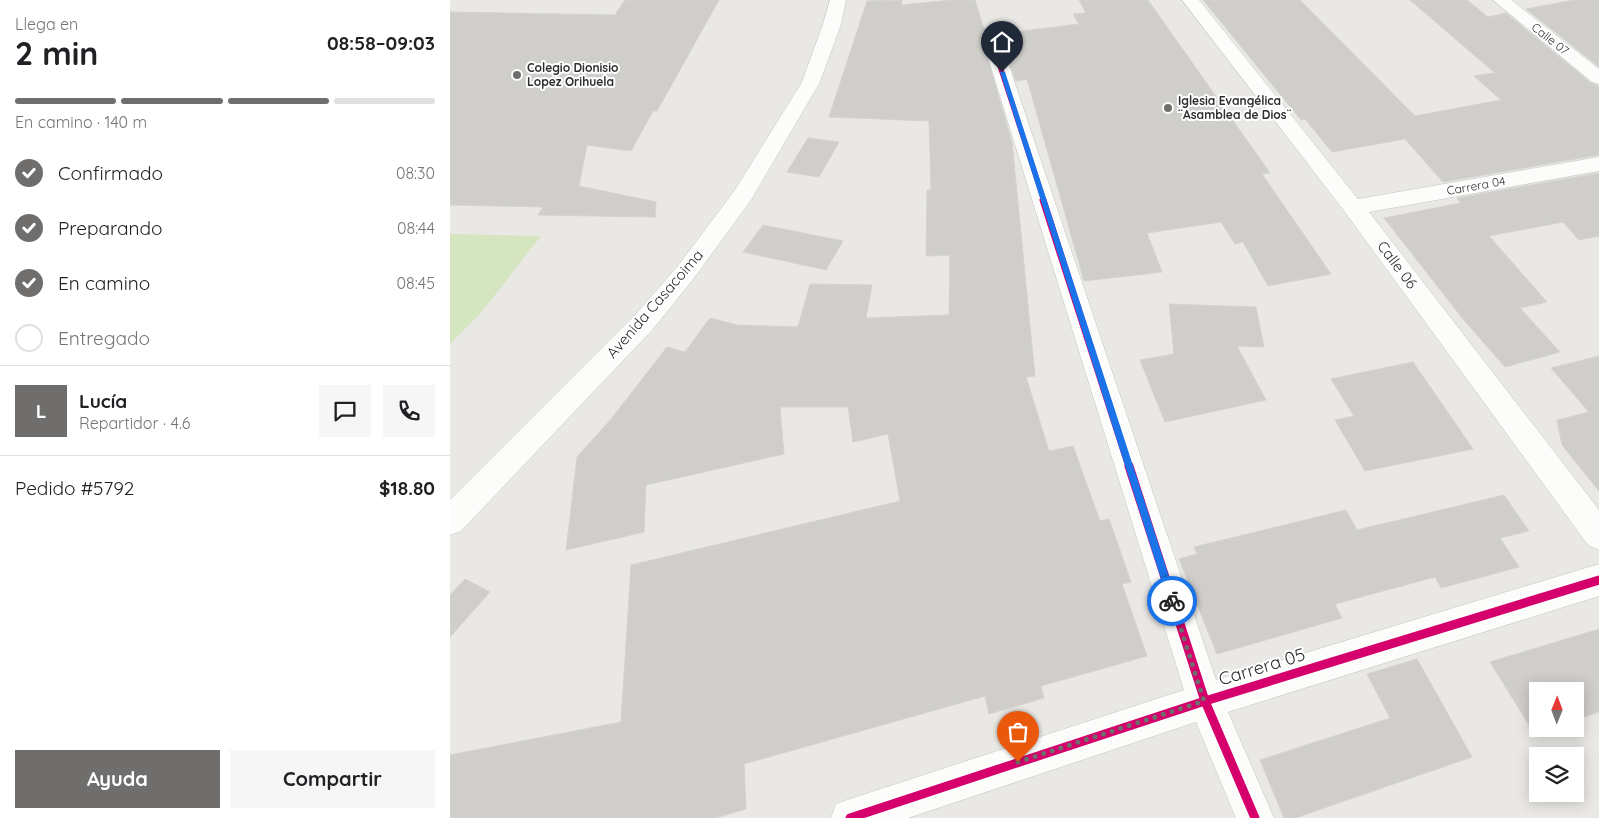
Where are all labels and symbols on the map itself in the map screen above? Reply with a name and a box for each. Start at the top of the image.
street label: Calle 07 [1529,19,1572,58]
pin [981,21,1023,72]
place label: Colegio Dionisio Lopez Orihuela [527,60,619,89]
marker: Colegio Dionisio Lopez Orihuela [511,69,523,81]
place label: Iglesia Evangélica ¨Asamblea de Dios¨ [1178,93,1292,122]
marker: Iglesia Evangélica ¨Asamblea de Dios¨ [1162,102,1174,114]
street label: Carrera 04 [1445,173,1506,198]
street label: Calle 06 [1373,237,1422,292]
street label: Avenida Casacoima [602,245,707,362]
courier [1147,576,1197,626]
street label: Carrera 05 [1216,642,1308,691]
north arrow [1529,682,1584,738]
pin [997,711,1039,762]

